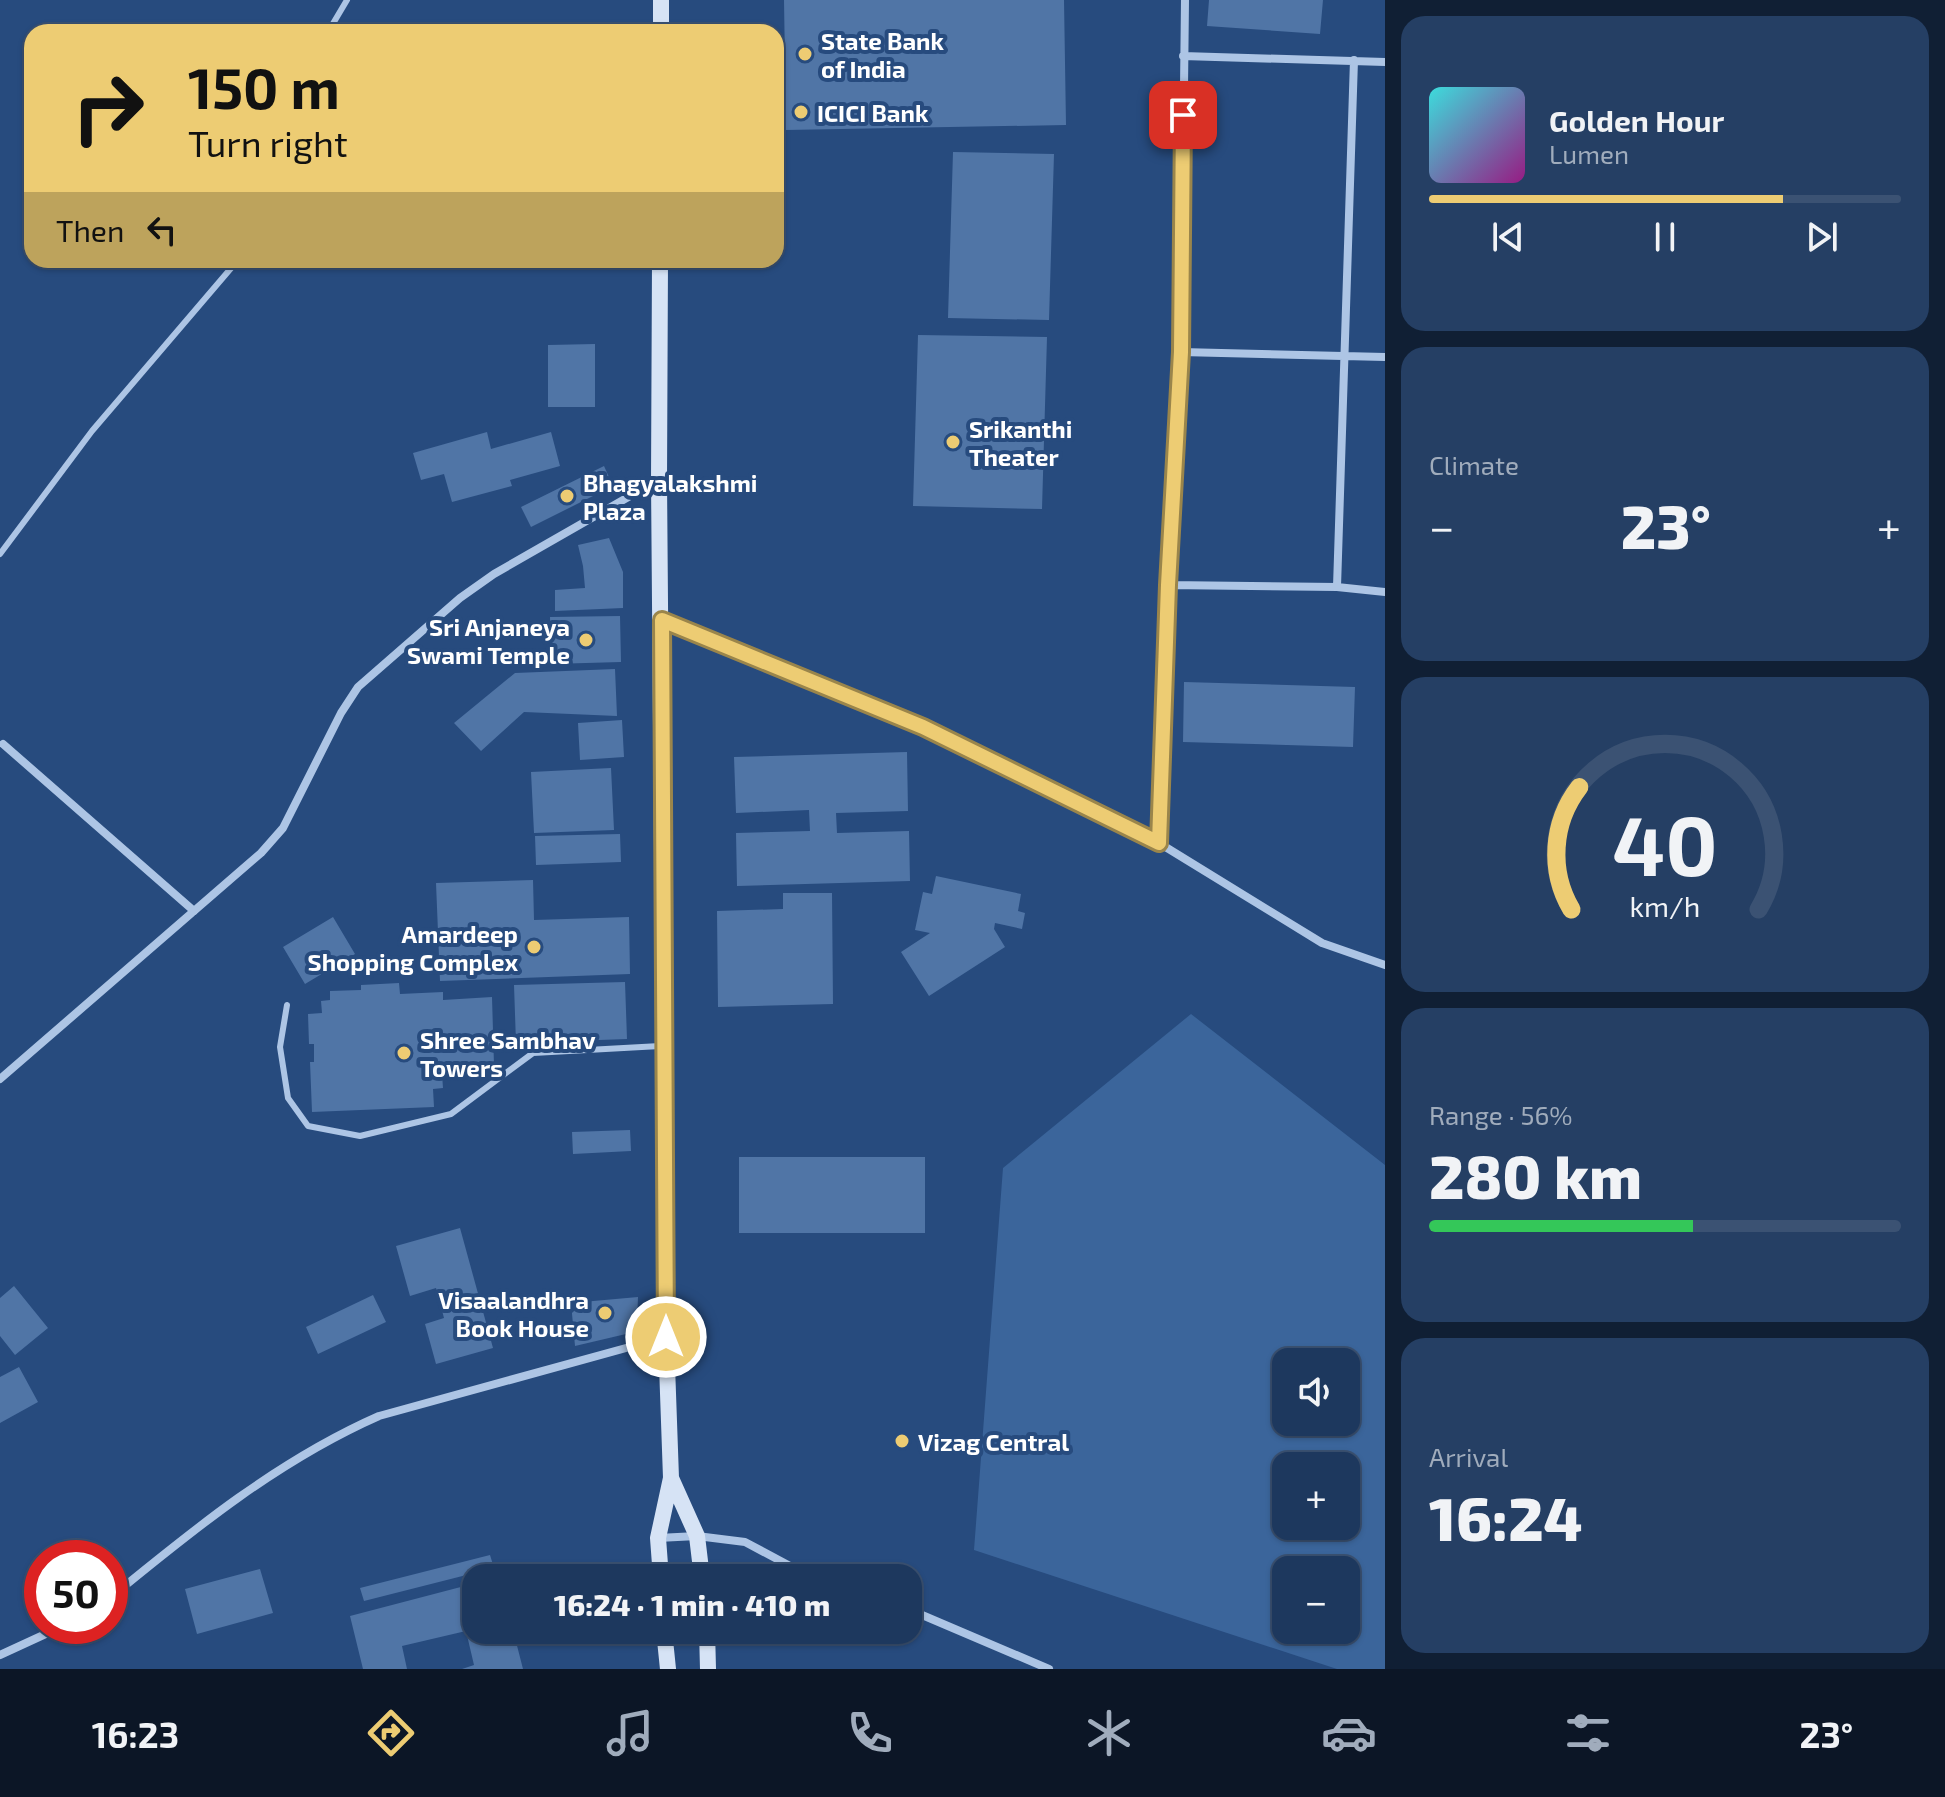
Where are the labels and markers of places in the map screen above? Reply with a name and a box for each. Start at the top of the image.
place label: State Bank of India [821,26,945,83]
marker: State Bank of India [796,45,814,63]
pin [1149,81,1217,149]
place label: ICICI Bank [817,98,929,127]
marker: ICICI Bank [792,103,810,121]
place label: Srikanthi Theater [969,414,1072,471]
marker: Srikanthi Theater [944,433,962,451]
place label: Bhagyalakshmi Plaza [583,468,757,525]
marker: Bhagyalakshmi Plaza [558,487,576,505]
place label: Sri Anjaneya Swami Temple [407,612,570,669]
marker: Sri Anjaneya Swami Temple [577,631,595,649]
place label: Amardeep Shopping Complex [308,919,518,976]
marker: Amardeep Shopping Complex [525,938,543,956]
place label: Shree Sambhav Towers [420,1025,596,1082]
marker: Shree Sambhav Towers [395,1044,413,1062]
place label: Visaalandhra Book House [438,1285,589,1342]
marker: Visaalandhra Book House [596,1304,614,1322]
place label: Vizag Central [918,1427,1069,1456]
marker: Vizag Central [893,1432,911,1450]

